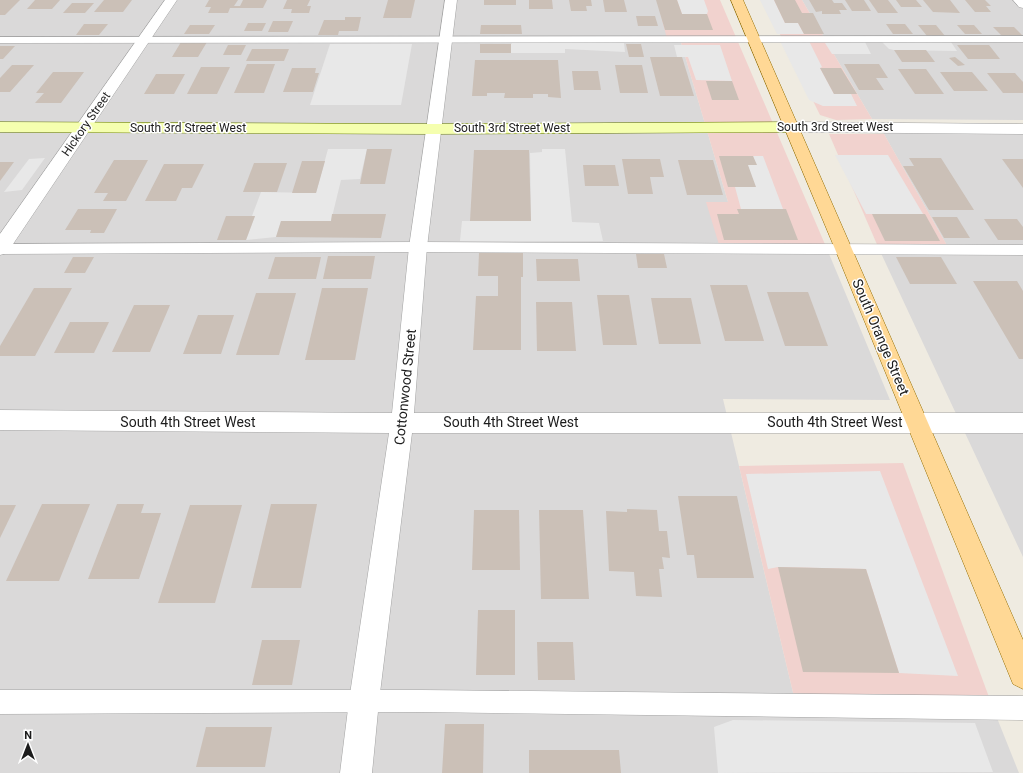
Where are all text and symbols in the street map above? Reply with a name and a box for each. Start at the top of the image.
street label: Hickory Street [59,89,113,159]
street label: South 3rd Street West [777,120,893,134]
street label: South 3rd Street West [130,121,246,135]
street label: South 3rd Street West [454,121,570,135]
street label: South Orange Street [849,276,913,398]
street label: Cottonwood Street [391,328,419,446]
street label: South 4th Street West [120,414,256,430]
street label: South 4th Street West [443,414,579,430]
street label: South 4th Street West [767,414,903,430]
north arrow [8,725,48,765]
text: N [24,729,32,742]

